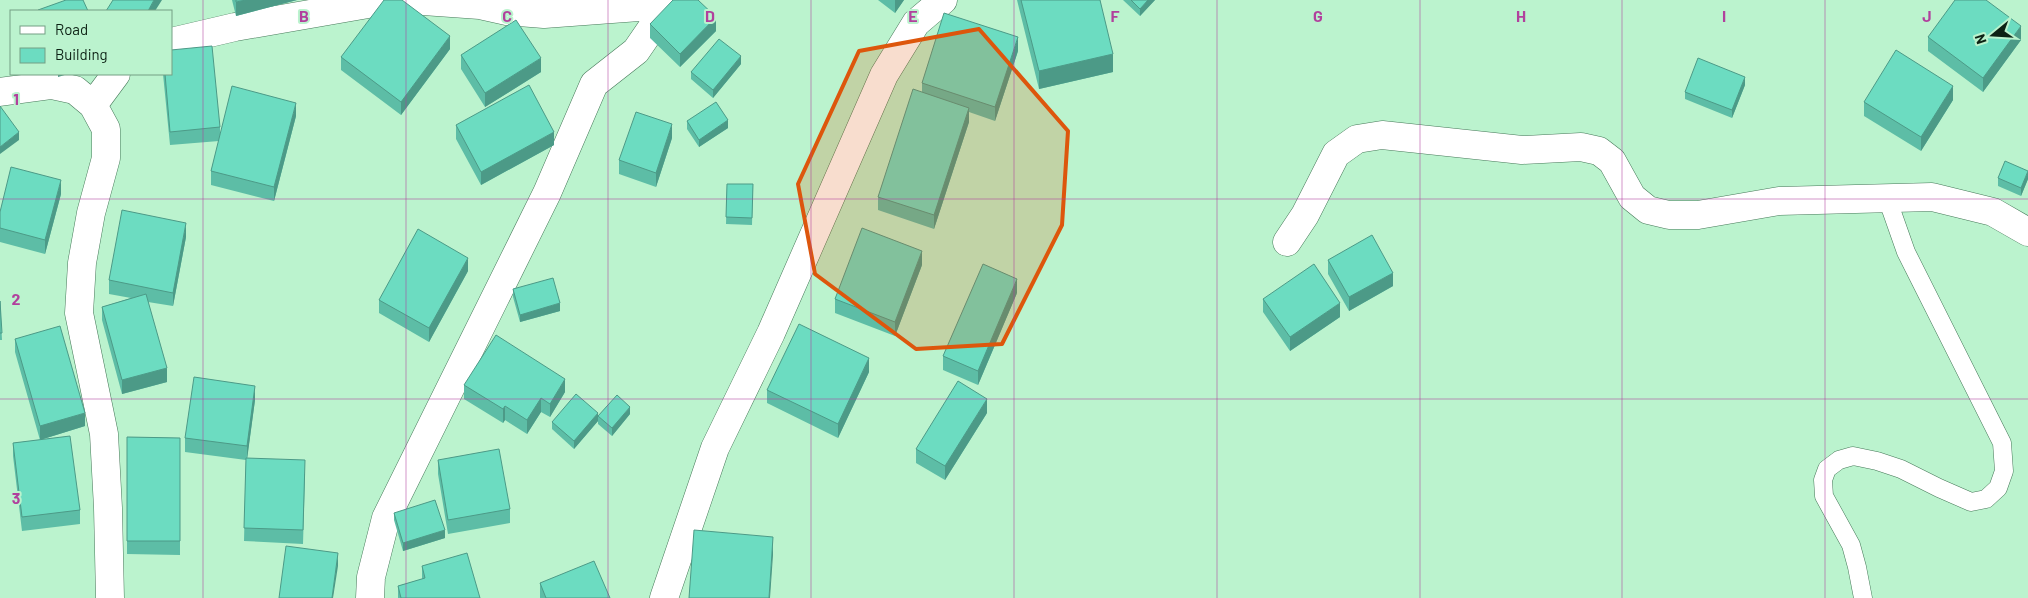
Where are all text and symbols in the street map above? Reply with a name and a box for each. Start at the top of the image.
text: B [299,6,309,25]
text: C [502,6,512,25]
text: D [705,6,715,25]
text: E [908,6,918,25]
text: F [1111,6,1120,25]
text: G [1313,6,1323,25]
text: H [1516,6,1526,25]
text: I [1722,6,1726,25]
text: J [1922,6,1932,25]
legend [10,10,172,75]
north arrow [1968,10,2018,60]
text: Road [55,20,88,38]
text: N [1971,32,1990,46]
text: Building [55,45,108,63]
text: 1 [13,89,19,108]
text: 2 [12,289,21,308]
text: 3 [12,488,20,507]

